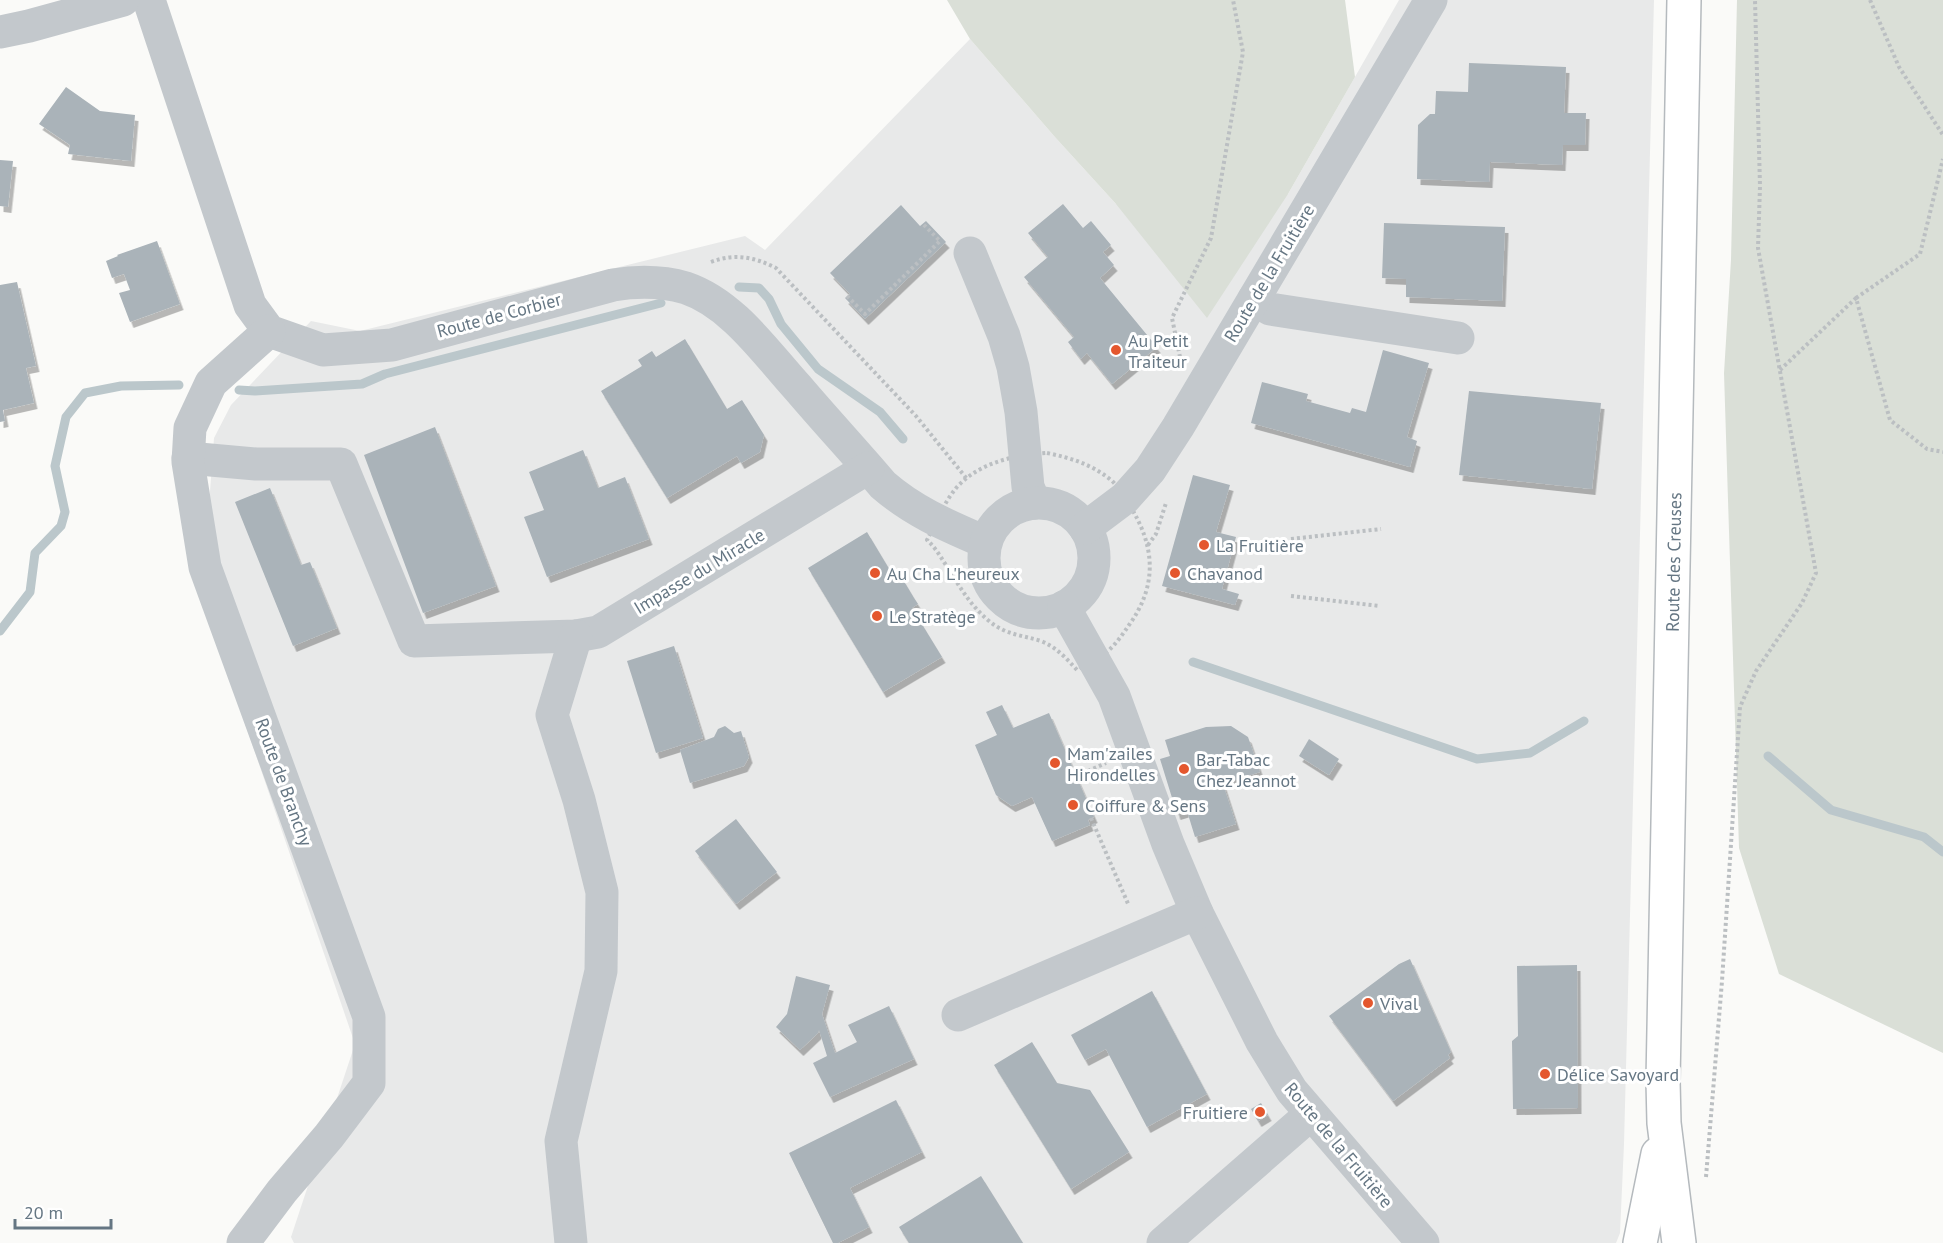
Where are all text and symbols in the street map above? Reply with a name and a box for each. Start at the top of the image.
street label: Route de la Fruitière [1219,200,1319,346]
street label: Route de Corbier [434,287,564,343]
place label: Au Petit Traiteur [1128,329,1189,373]
marker: Au Petit Traiteur [1109,343,1123,357]
street label: Route des Creuses [1660,492,1686,632]
street label: Impasse du Miracle [629,523,769,619]
place label: La Fruitière [1216,534,1304,557]
marker: La Fruitière [1197,538,1211,552]
place label: Au Cha L'heureux [887,562,1020,585]
place label: Chavanod [1187,562,1263,585]
marker: Au Cha L'heureux [868,566,882,580]
marker: Chavanod [1168,566,1182,580]
place label: Le Stratège [889,605,976,628]
marker: Le Stratège [870,609,884,623]
street label: Route de Branchy [250,715,318,850]
place label: Mam'zailes Hirondelles [1067,742,1156,786]
place label: Bar-Tabac Chez Jeannot [1196,748,1296,792]
marker: Mam'zailes Hirondelles [1048,756,1062,770]
marker: Bar-Tabac Chez Jeannot [1177,762,1191,776]
place label: Coiffure & Sens [1085,794,1206,817]
marker: Coiffure & Sens [1066,798,1080,812]
place label: Vival [1379,992,1419,1015]
marker: Vival [1361,996,1375,1010]
place label: Délice Savoyard [1557,1063,1679,1086]
marker: Délice Savoyard [1538,1067,1552,1081]
street label: Route de la Fruitière [1280,1077,1398,1213]
place label: Fruitiere [1183,1101,1248,1124]
marker: Fruitiere [1253,1105,1267,1119]
scale bar [15,1192,111,1230]
text: 20 m [24,1201,63,1224]

